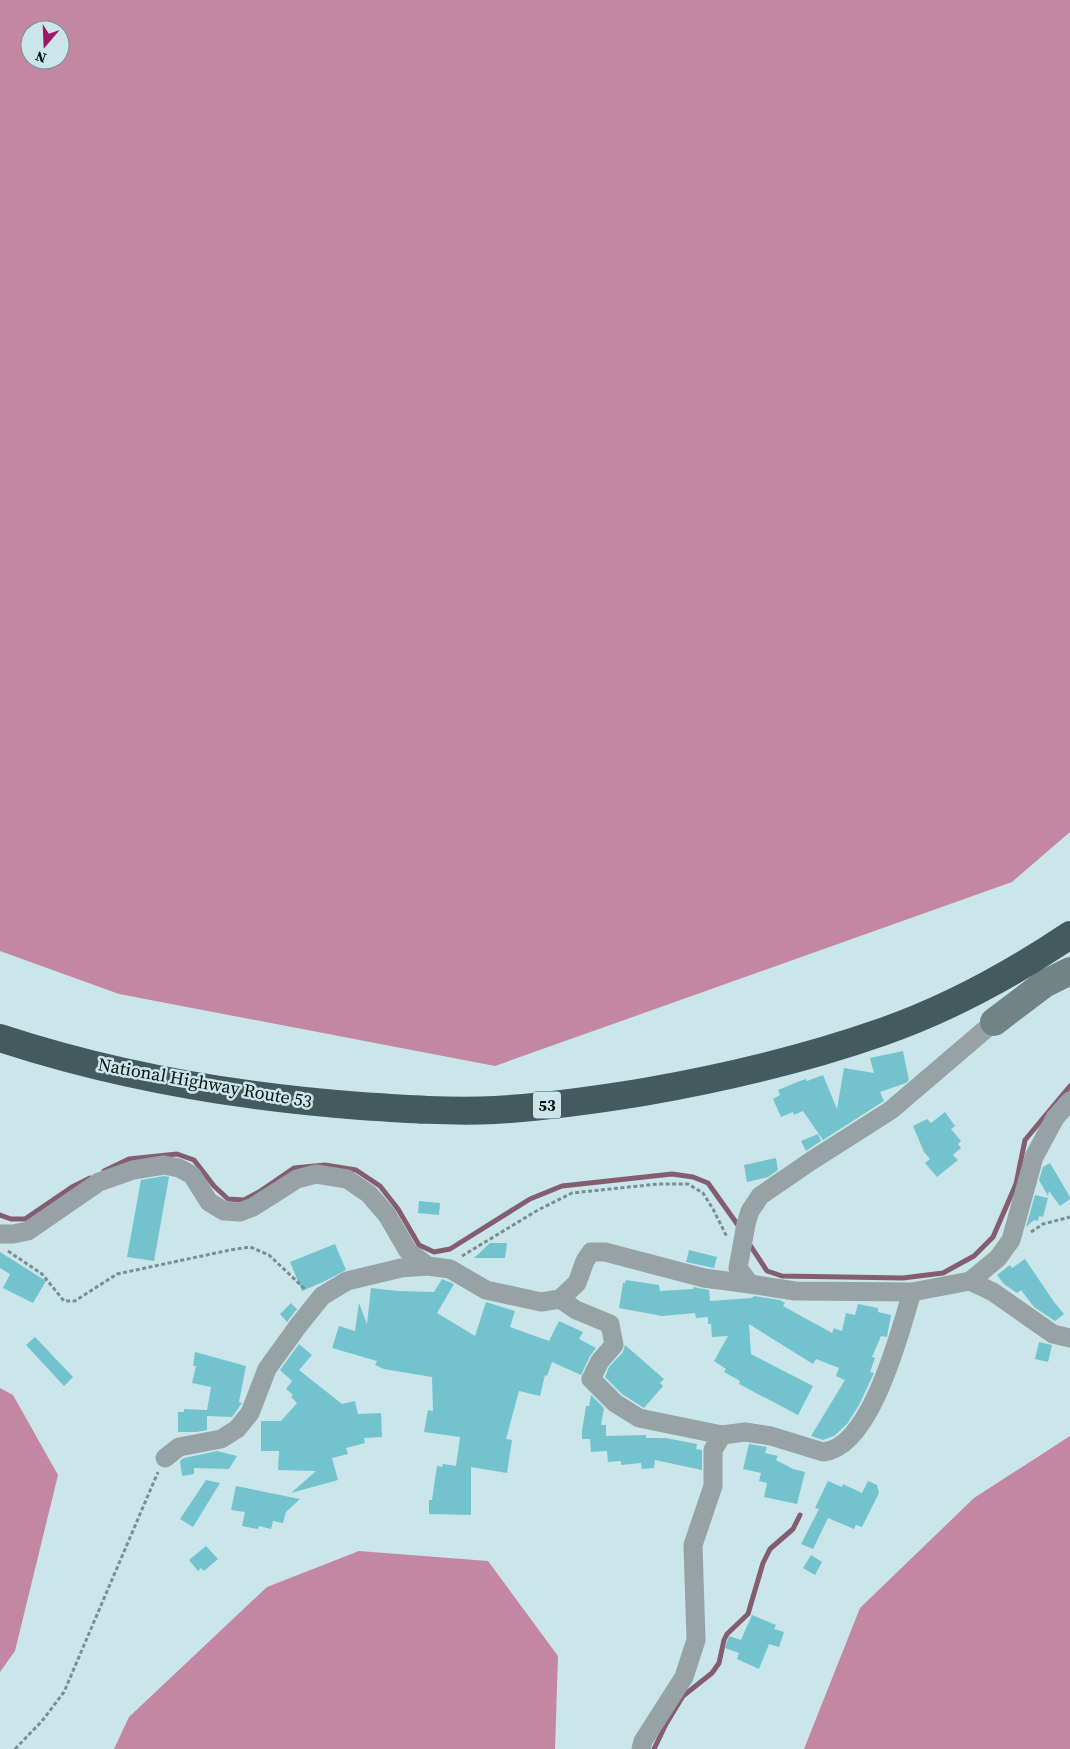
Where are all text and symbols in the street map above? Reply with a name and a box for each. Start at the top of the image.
north arrow [20,20,70,70]
text: N [33,46,49,68]
street label: National Highway Route 53 [96,1051,314,1114]
road number: 53 [533,1092,561,1118]

